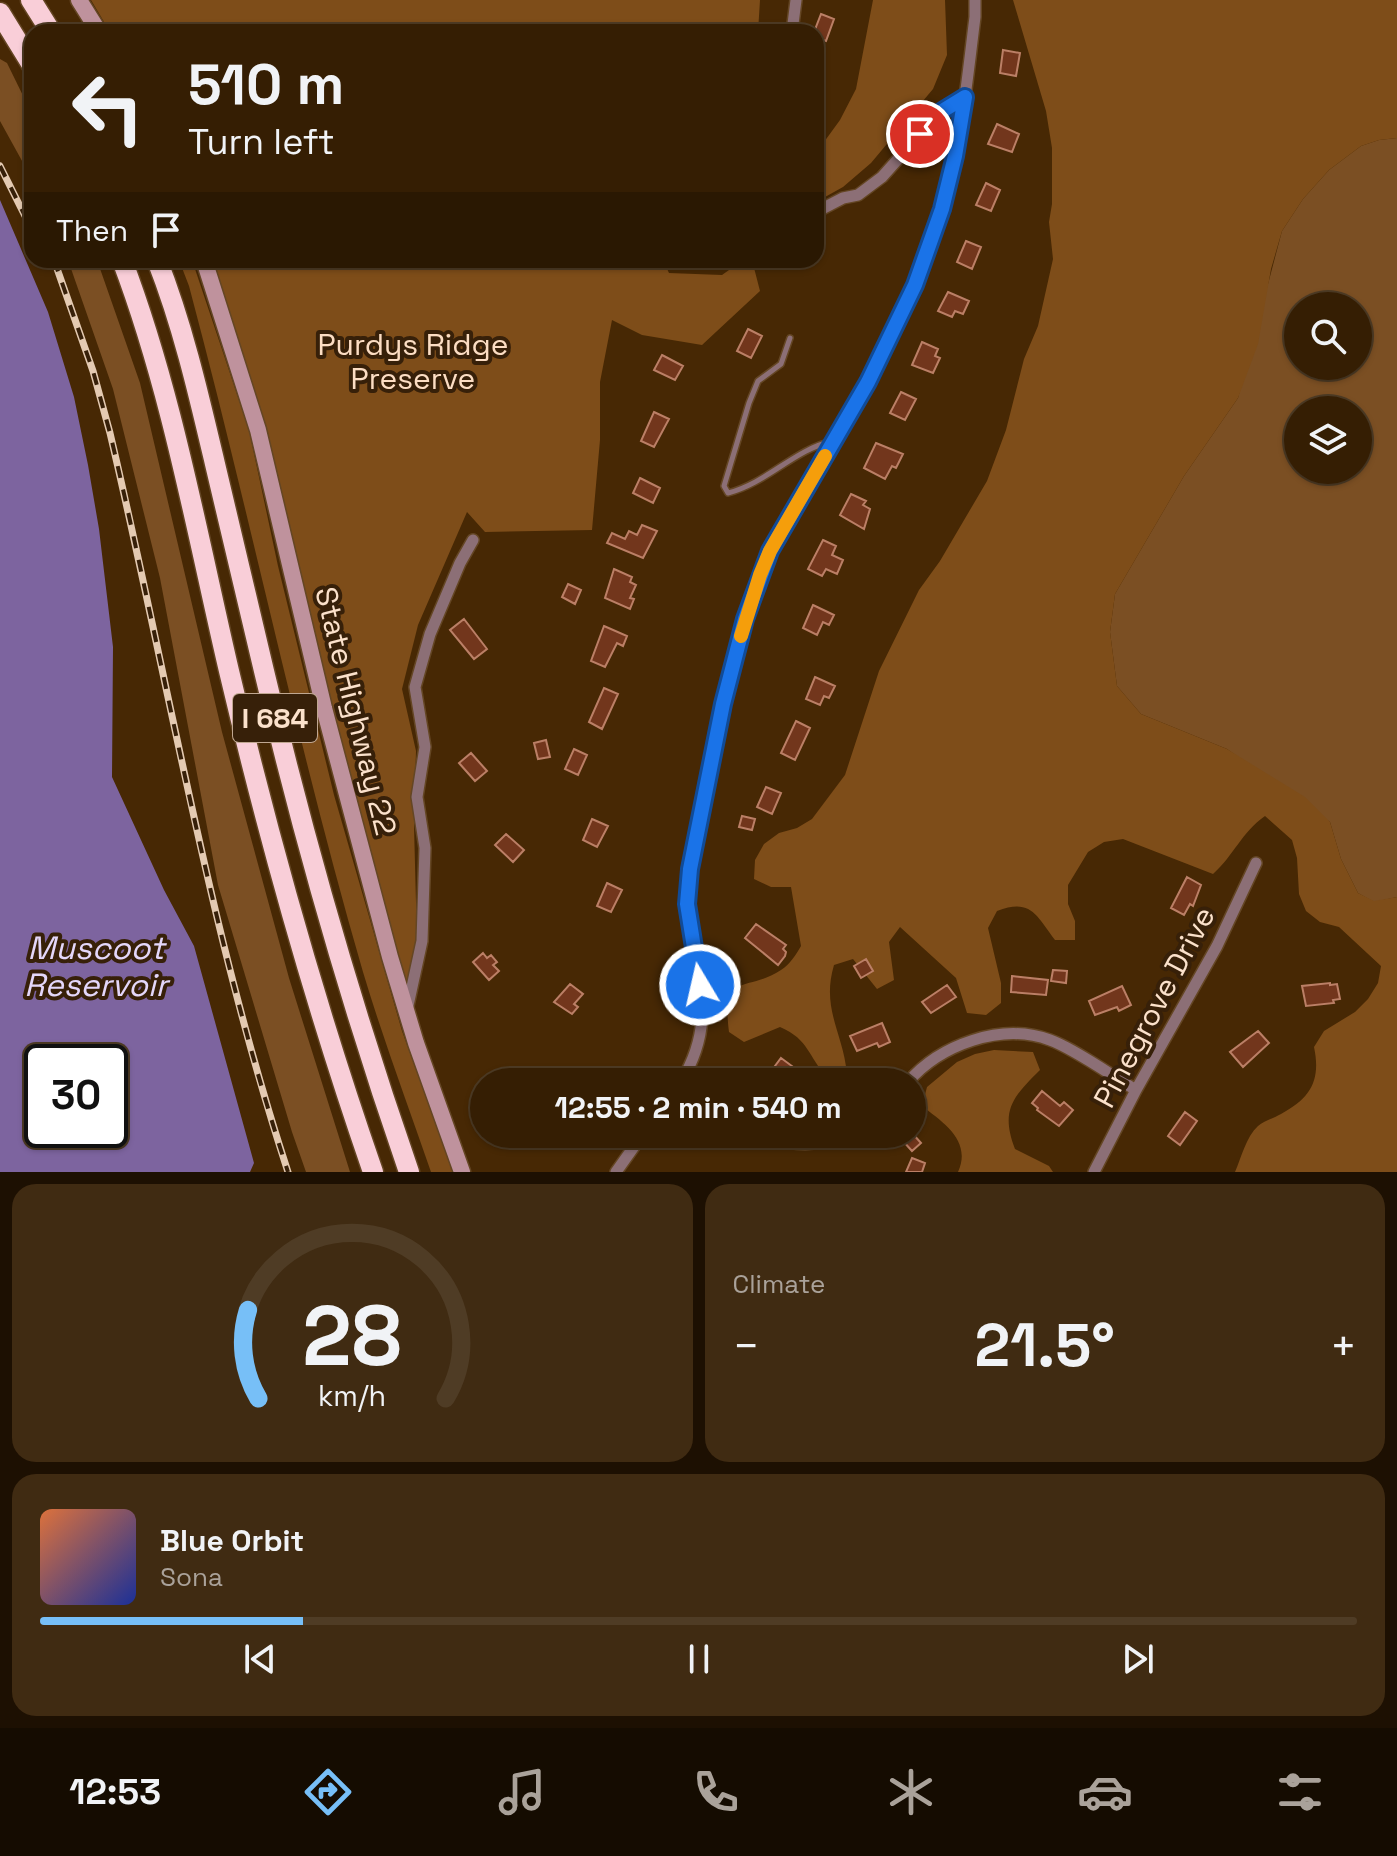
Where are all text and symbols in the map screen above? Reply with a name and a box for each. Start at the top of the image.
text: 510 m [188,49,344,120]
icon: left [56,56,160,160]
pin [886,100,954,168]
icon: arrive [898,112,942,156]
text: Turn left [188,119,335,165]
icon: arrive [144,208,188,252]
text: Then [56,211,128,250]
map controls [1284,292,1372,484]
button: search [1284,292,1372,380]
park label: Purdys Ridge Preserve [318,325,508,398]
button: layers [1284,396,1372,484]
street label: State Highway 22 [306,583,406,839]
road number: I 684 [233,694,317,742]
street label: Pinegrove Drive [1085,900,1223,1114]
water label: Muscoot Reservoir [24,928,171,1005]
position arrow [658,943,742,1027]
speed limit sign: 30 [24,1044,128,1148]
text: 12:55 · 2 min · 540 m [554,1088,842,1127]
text: Climate [733,1267,825,1301]
text: 28 [303,1283,402,1389]
text: 21.5° [975,1307,1115,1384]
text: − [733,1318,760,1374]
text: + [1330,1318,1357,1374]
text: km/h [318,1378,386,1414]
text: Blue Orbit [160,1521,304,1560]
text: Sona [160,1560,223,1594]
icon: previous [238,1637,282,1681]
icon: pause [677,1637,721,1681]
icon: next [1116,1637,1160,1681]
icon: directions [300,1764,356,1820]
icon: music [494,1764,550,1820]
icon: phone [688,1764,744,1820]
icon: climate [883,1764,939,1820]
icon: car [1077,1764,1133,1820]
icon: filters [1272,1764,1328,1820]
text: 12:53 [69,1769,161,1815]

